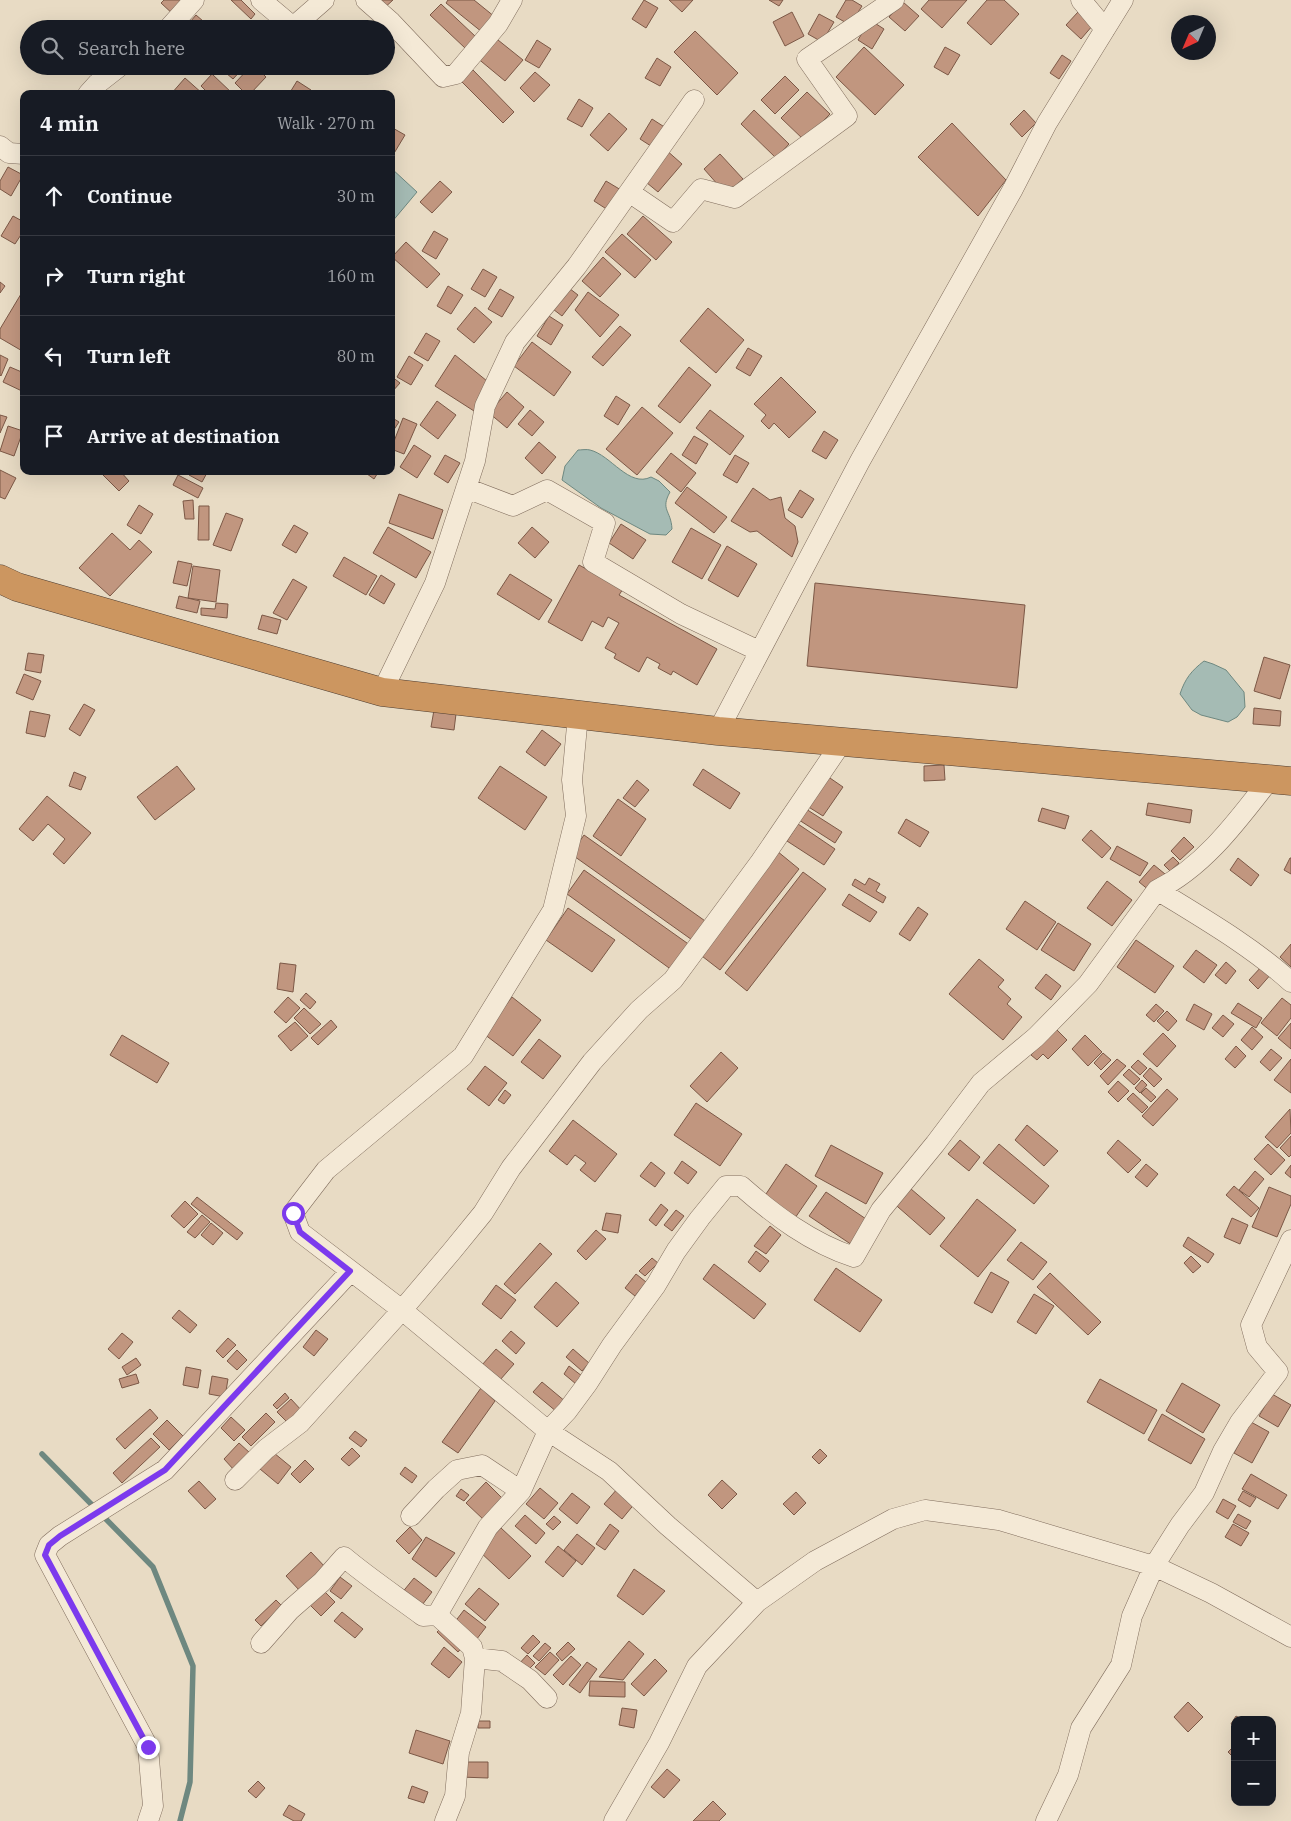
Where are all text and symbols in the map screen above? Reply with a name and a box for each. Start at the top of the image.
north arrow [1171,15,1216,60]
search box [20,20,395,75]
icon: search [38,34,66,62]
text: Search here [78,36,185,60]
text: 4 min [40,109,99,137]
text: Walk · 270 m [277,113,375,133]
icon: ahead [40,182,68,210]
text: Continue [87,184,172,208]
text: 30 m [337,186,375,206]
icon: right [40,262,68,290]
text: Turn right [87,264,185,288]
text: 160 m [327,266,375,286]
icon: left [40,342,68,370]
text: Turn left [87,344,170,368]
text: 80 m [337,346,375,366]
icon: arrive [40,422,68,450]
text: Arrive at destination [87,424,280,448]
route start [282,1202,305,1225]
map controls [1231,1716,1276,1806]
button: + [1231,1716,1276,1761]
route end [137,1736,160,1759]
button: − [1231,1761,1276,1806]

